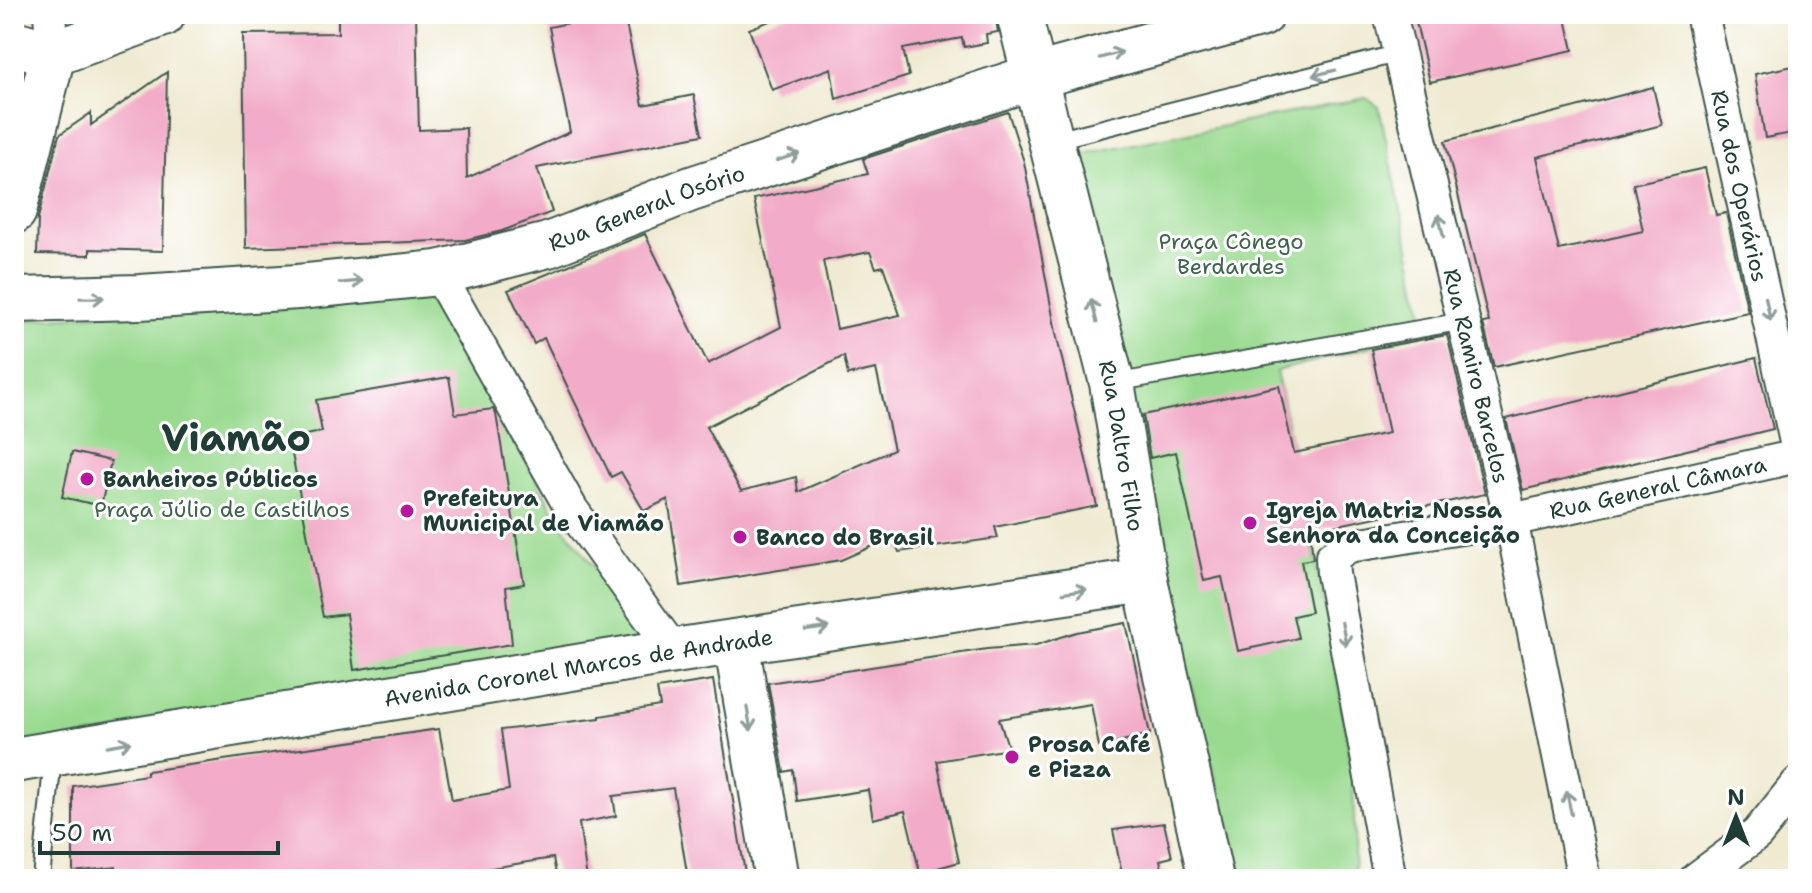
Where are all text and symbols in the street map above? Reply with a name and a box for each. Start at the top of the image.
one-way arrow [1098,47,1124,62]
one-way arrow [1312,66,1338,81]
street label: Rua dos Operários [1705,87,1775,285]
one-way arrow [775,148,800,163]
street label: Rua General Osório [544,158,748,258]
one-way arrow [1433,214,1448,239]
park label: Praça Cônego Berdardes [1158,227,1304,281]
street label: Rua Ramiro Barcelos [1437,265,1516,486]
one-way arrow [337,274,364,289]
one-way arrow [78,290,105,305]
one-way arrow [1761,295,1776,321]
one-way arrow [1086,299,1101,325]
street label: Rua Daltro Filho [1092,357,1151,533]
district label: Viamão [161,412,311,463]
street label: Rua General Câmara [1547,449,1769,526]
place label: Banheiros Públicos [103,465,318,494]
marker: Banheiros Públicos [78,470,96,488]
place label: Prefeitura Municipal de Viamão [423,484,664,538]
park label: Praça Júlio de Castilhos [94,495,350,524]
place label: Igreja Matriz Nossa Senhora da Conceição [1266,496,1520,550]
marker: Prefeitura Municipal de Viamão [398,502,416,520]
marker: Igreja Matriz Nossa Senhora da Conceição [1241,514,1259,532]
place label: Banco do Brasil [756,523,934,552]
marker: Banco do Brasil [731,528,749,546]
one-way arrow [1061,583,1087,598]
one-way arrow [804,621,830,636]
one-way arrow [1338,621,1353,646]
street label: Avenida Coronel Marcos de Andrade [382,622,775,713]
one-way arrow [742,705,757,731]
place label: Prosa Café e Pizza [1028,730,1151,784]
one-way arrow [105,735,131,750]
marker: Prosa Café e Pizza [1003,748,1021,766]
north arrow [1696,777,1776,857]
text: N [1727,783,1745,812]
one-way arrow [1561,790,1576,816]
scale bar [40,805,278,855]
text: 50 m [52,817,112,849]

